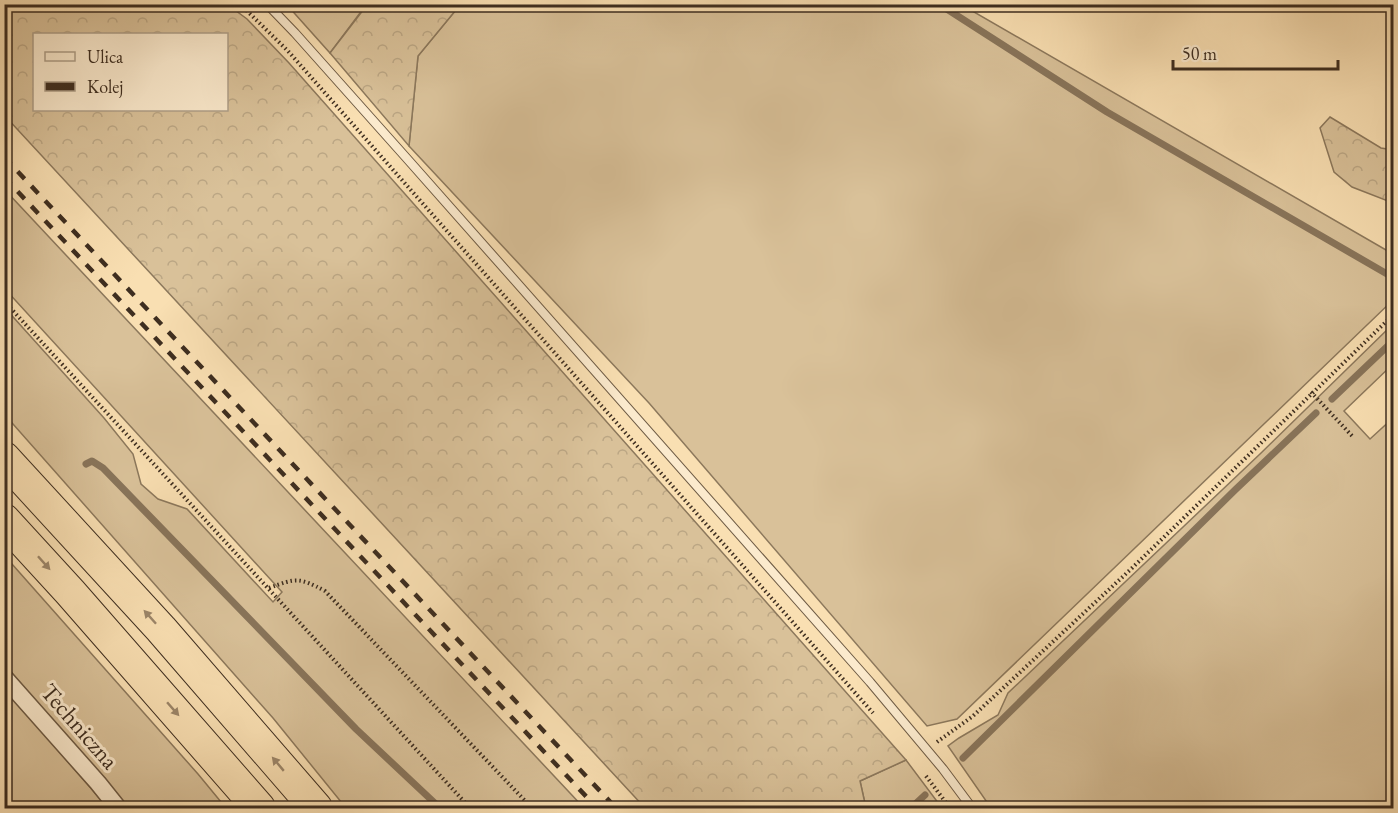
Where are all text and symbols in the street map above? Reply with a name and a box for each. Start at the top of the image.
legend [33,33,228,111]
scale bar [1173,33,1338,71]
text: 50 m [1182,42,1217,65]
text: Ulica [87,45,124,68]
text: Kolej [87,75,123,98]
one-way arrow [37,555,50,570]
one-way arrow [143,610,157,625]
street label: Techniczna [34,677,126,776]
one-way arrow [166,701,179,716]
one-way arrow [272,756,285,772]

